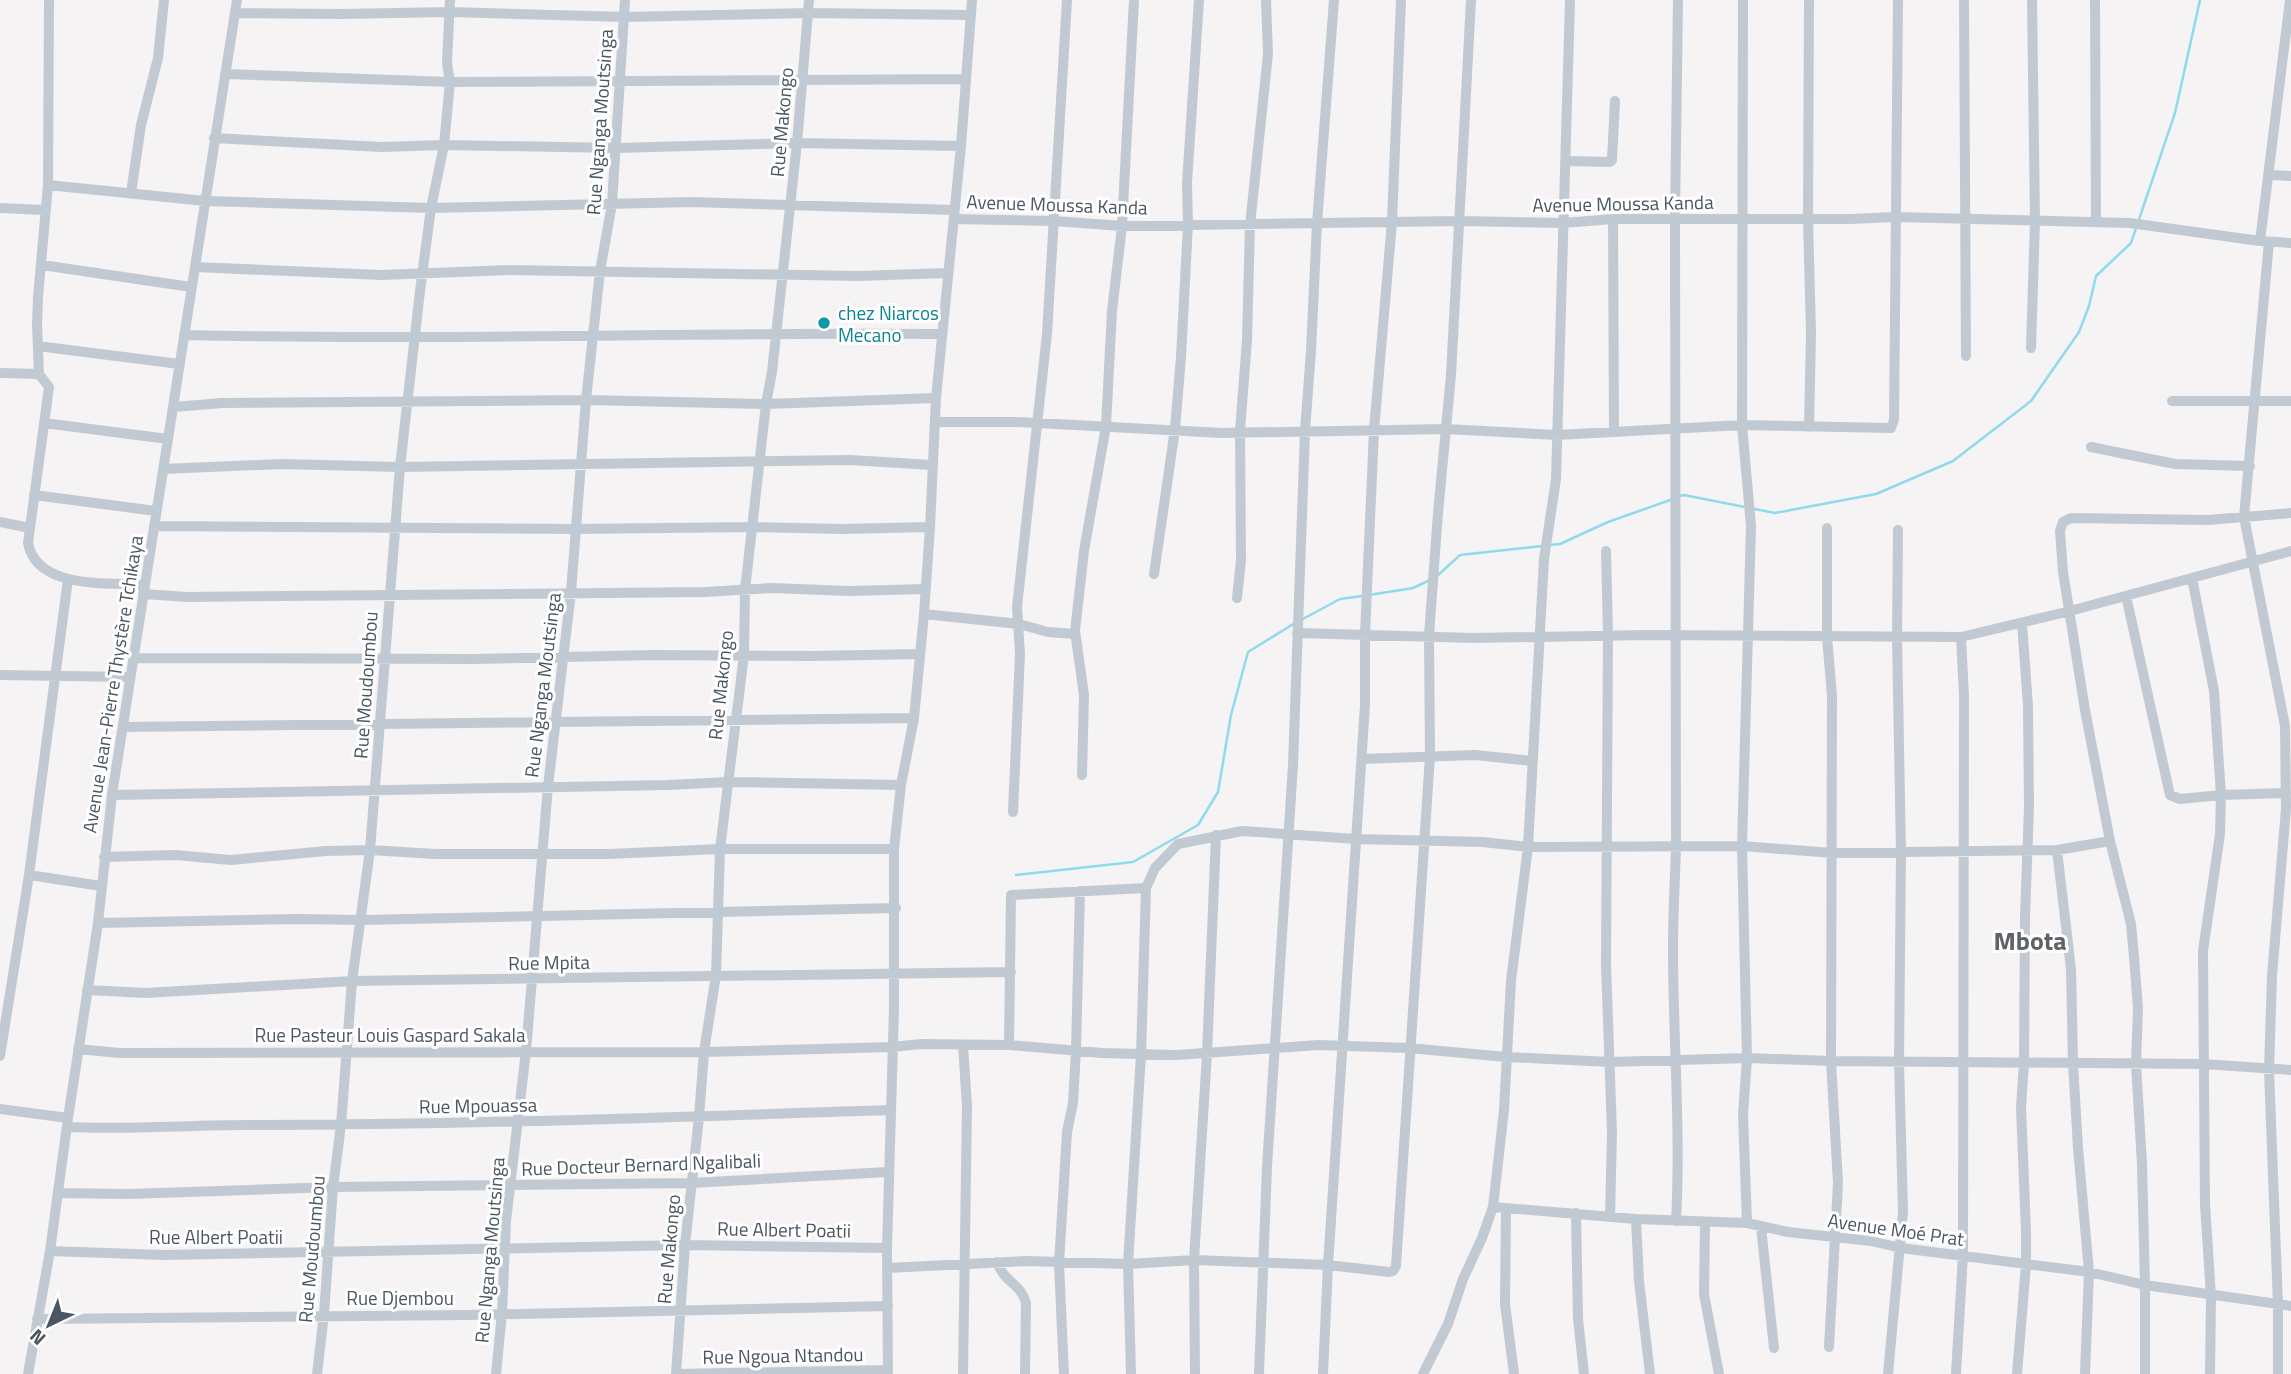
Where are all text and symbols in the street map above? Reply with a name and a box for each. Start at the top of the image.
street label: Rue Nganga Moutsinga [578,28,620,216]
street label: Rue Makongo [762,66,800,178]
street label: Avenue Moussa Kanda [966,186,1148,222]
street label: Avenue Moussa Kanda [1532,187,1714,219]
place label: chez Niarcos Mecano [838,298,939,349]
marker: chez Niarcos Mecano [816,315,832,331]
street label: Avenue Jean-Pierre Thystère Tchikaya [74,533,150,835]
street label: Rue Nganga Moutsinga [516,590,568,779]
street label: Rue Moudoumbou [345,610,385,760]
street label: Rue Makongo [700,629,740,741]
district label: Mbota [1993,921,2067,960]
street label: Rue Mpita [508,947,591,977]
street label: Rue Pasteur Louis Gaspard Sakala [255,1020,526,1049]
street label: Rue Mpouassa [419,1089,538,1121]
street label: Rue Docteur Bernard Ngalibali [521,1145,761,1183]
street label: Rue Nganga Moutsinga [466,1155,512,1344]
street label: Rue Moudoumbou [290,1174,332,1324]
street label: Rue Makongo [649,1193,687,1305]
street label: Avenue Moé Prat [1826,1205,1966,1253]
street label: Rue Albert Poatii [717,1213,851,1245]
street label: Rue Albert Poatii [149,1222,283,1251]
street label: Rue Djembou [346,1283,454,1312]
north arrow [14,1290,84,1360]
text: N [22,1323,52,1353]
street label: Rue Ngoua Ntandou [702,1339,864,1371]

